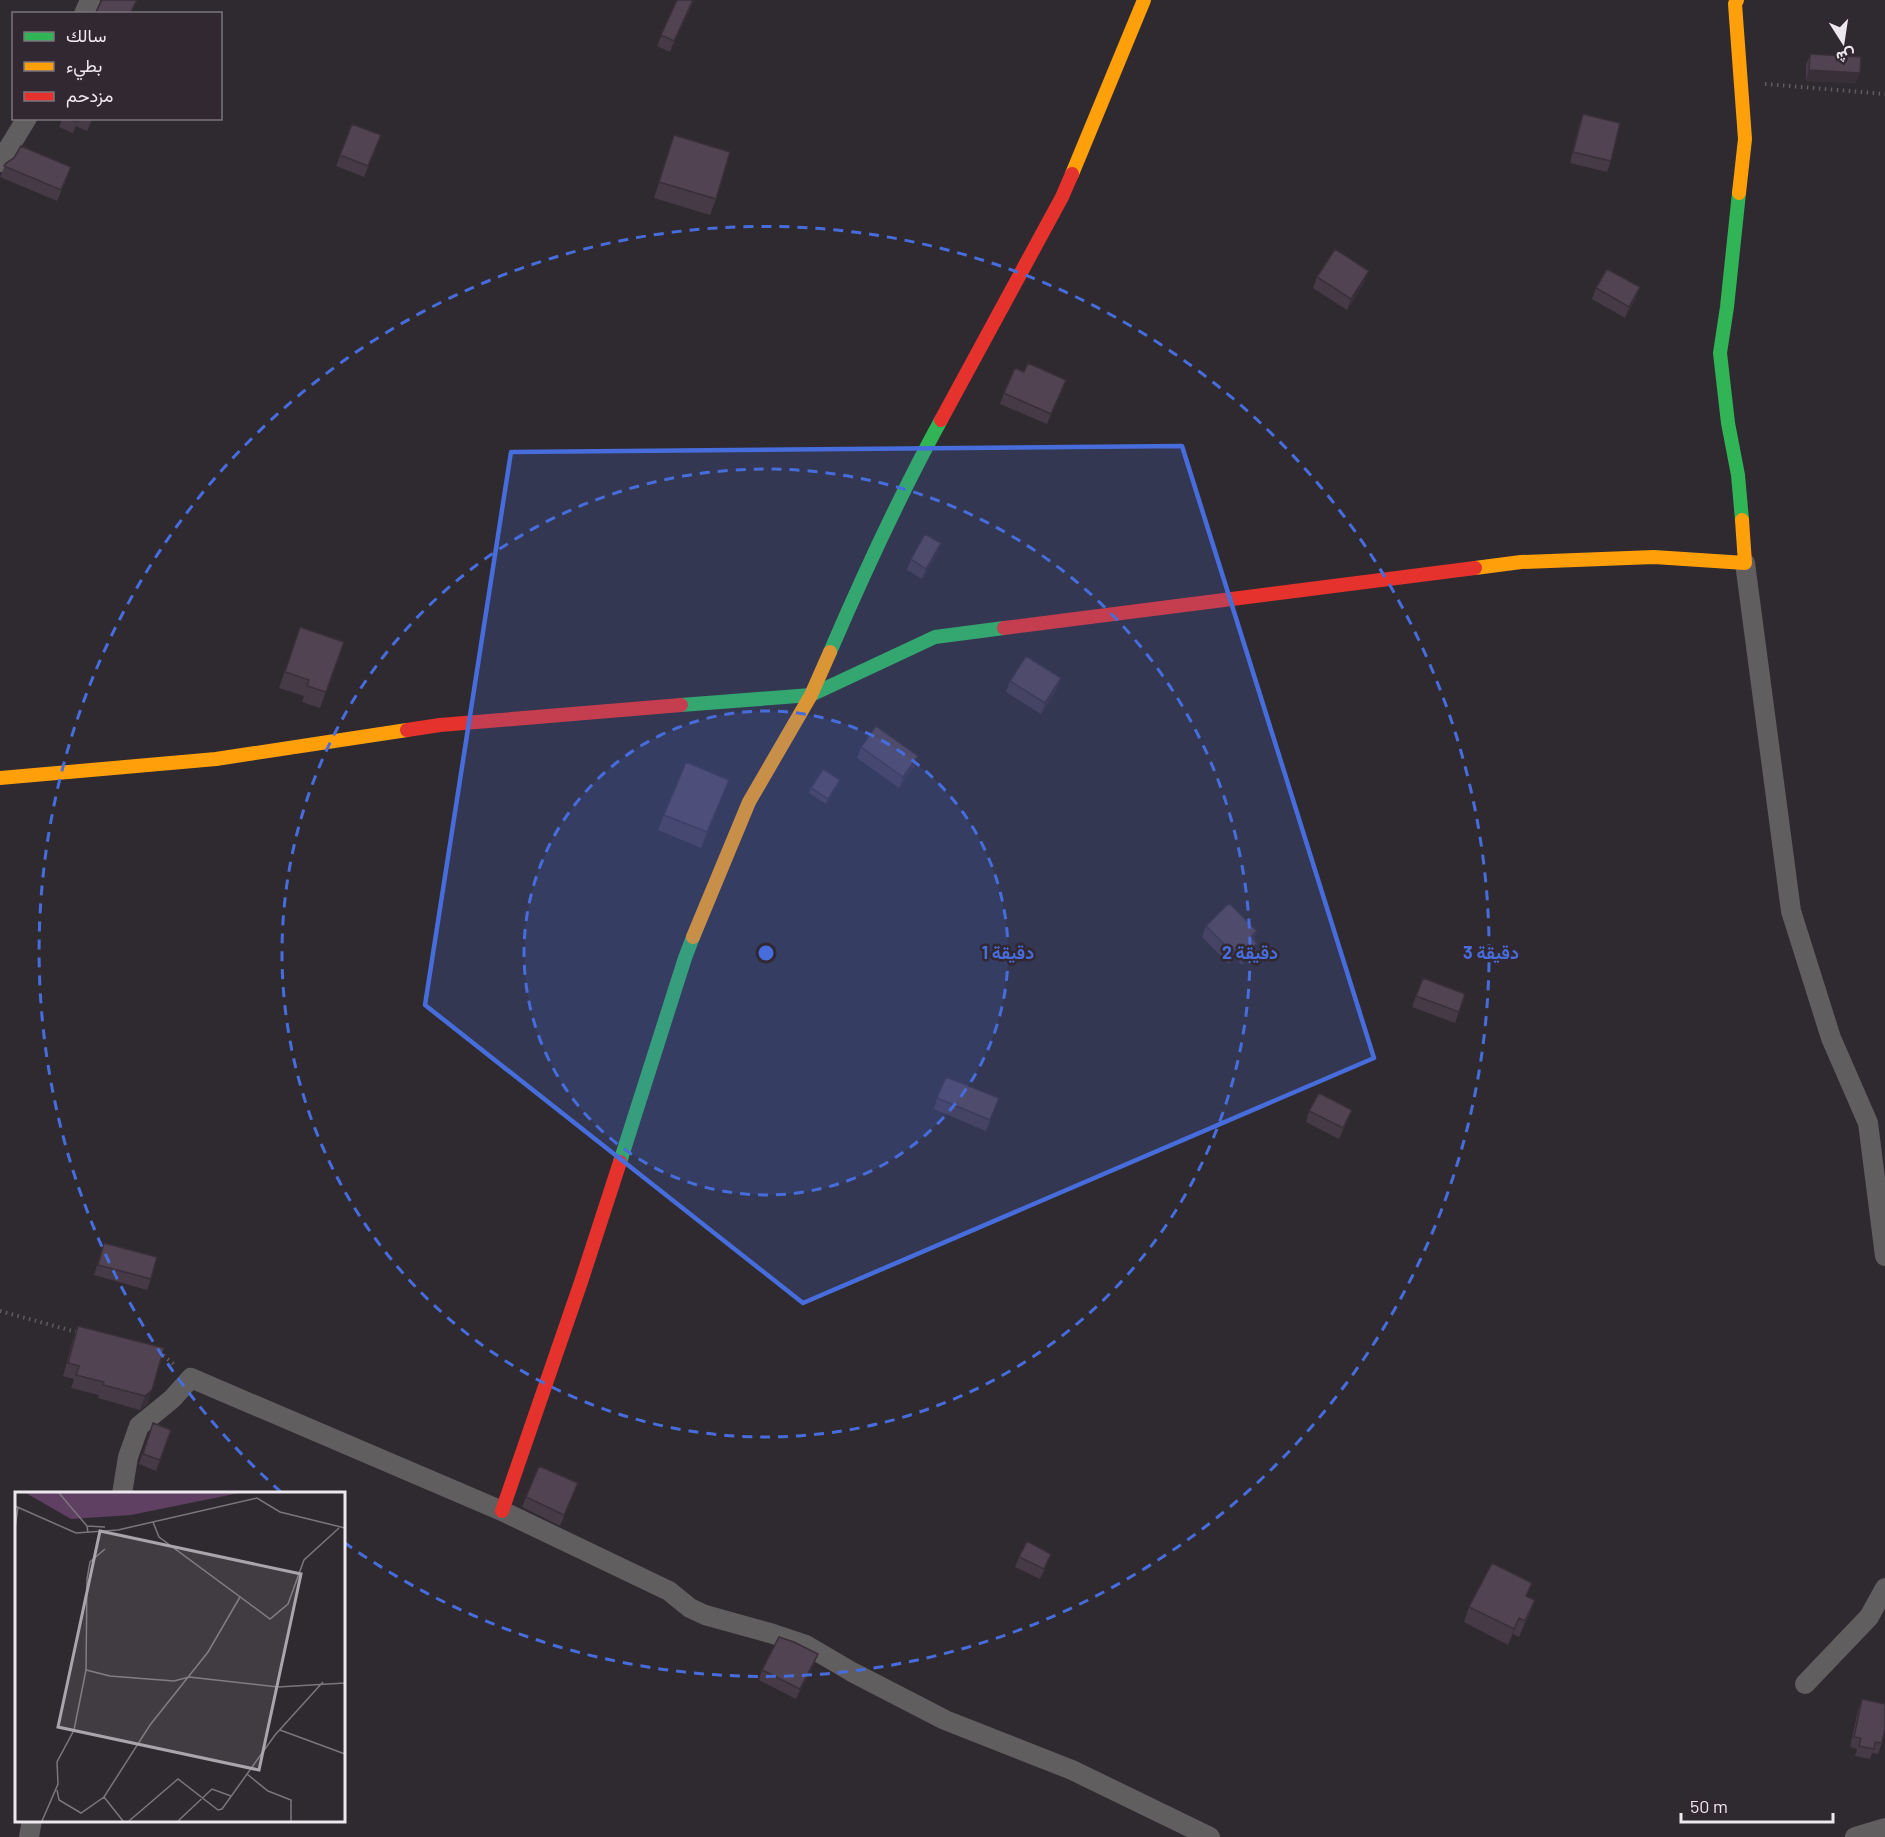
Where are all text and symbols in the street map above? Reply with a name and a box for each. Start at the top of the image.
legend [12,12,222,120]
north arrow [1813,12,1873,72]
text: سالك [66,24,106,46]
text: ش [1835,45,1858,68]
text: بطيء [66,54,102,81]
text: مزدحم [66,84,113,108]
text: 1 دقيقة [982,941,1034,964]
text: 2 دقيقة [1222,941,1278,964]
text: 3 دقيقة [1463,941,1519,964]
centre of rings [756,943,776,963]
inset map [15,1492,345,1822]
scale bar [1681,1786,1832,1824]
text: 50 m [1690,1795,1728,1817]

